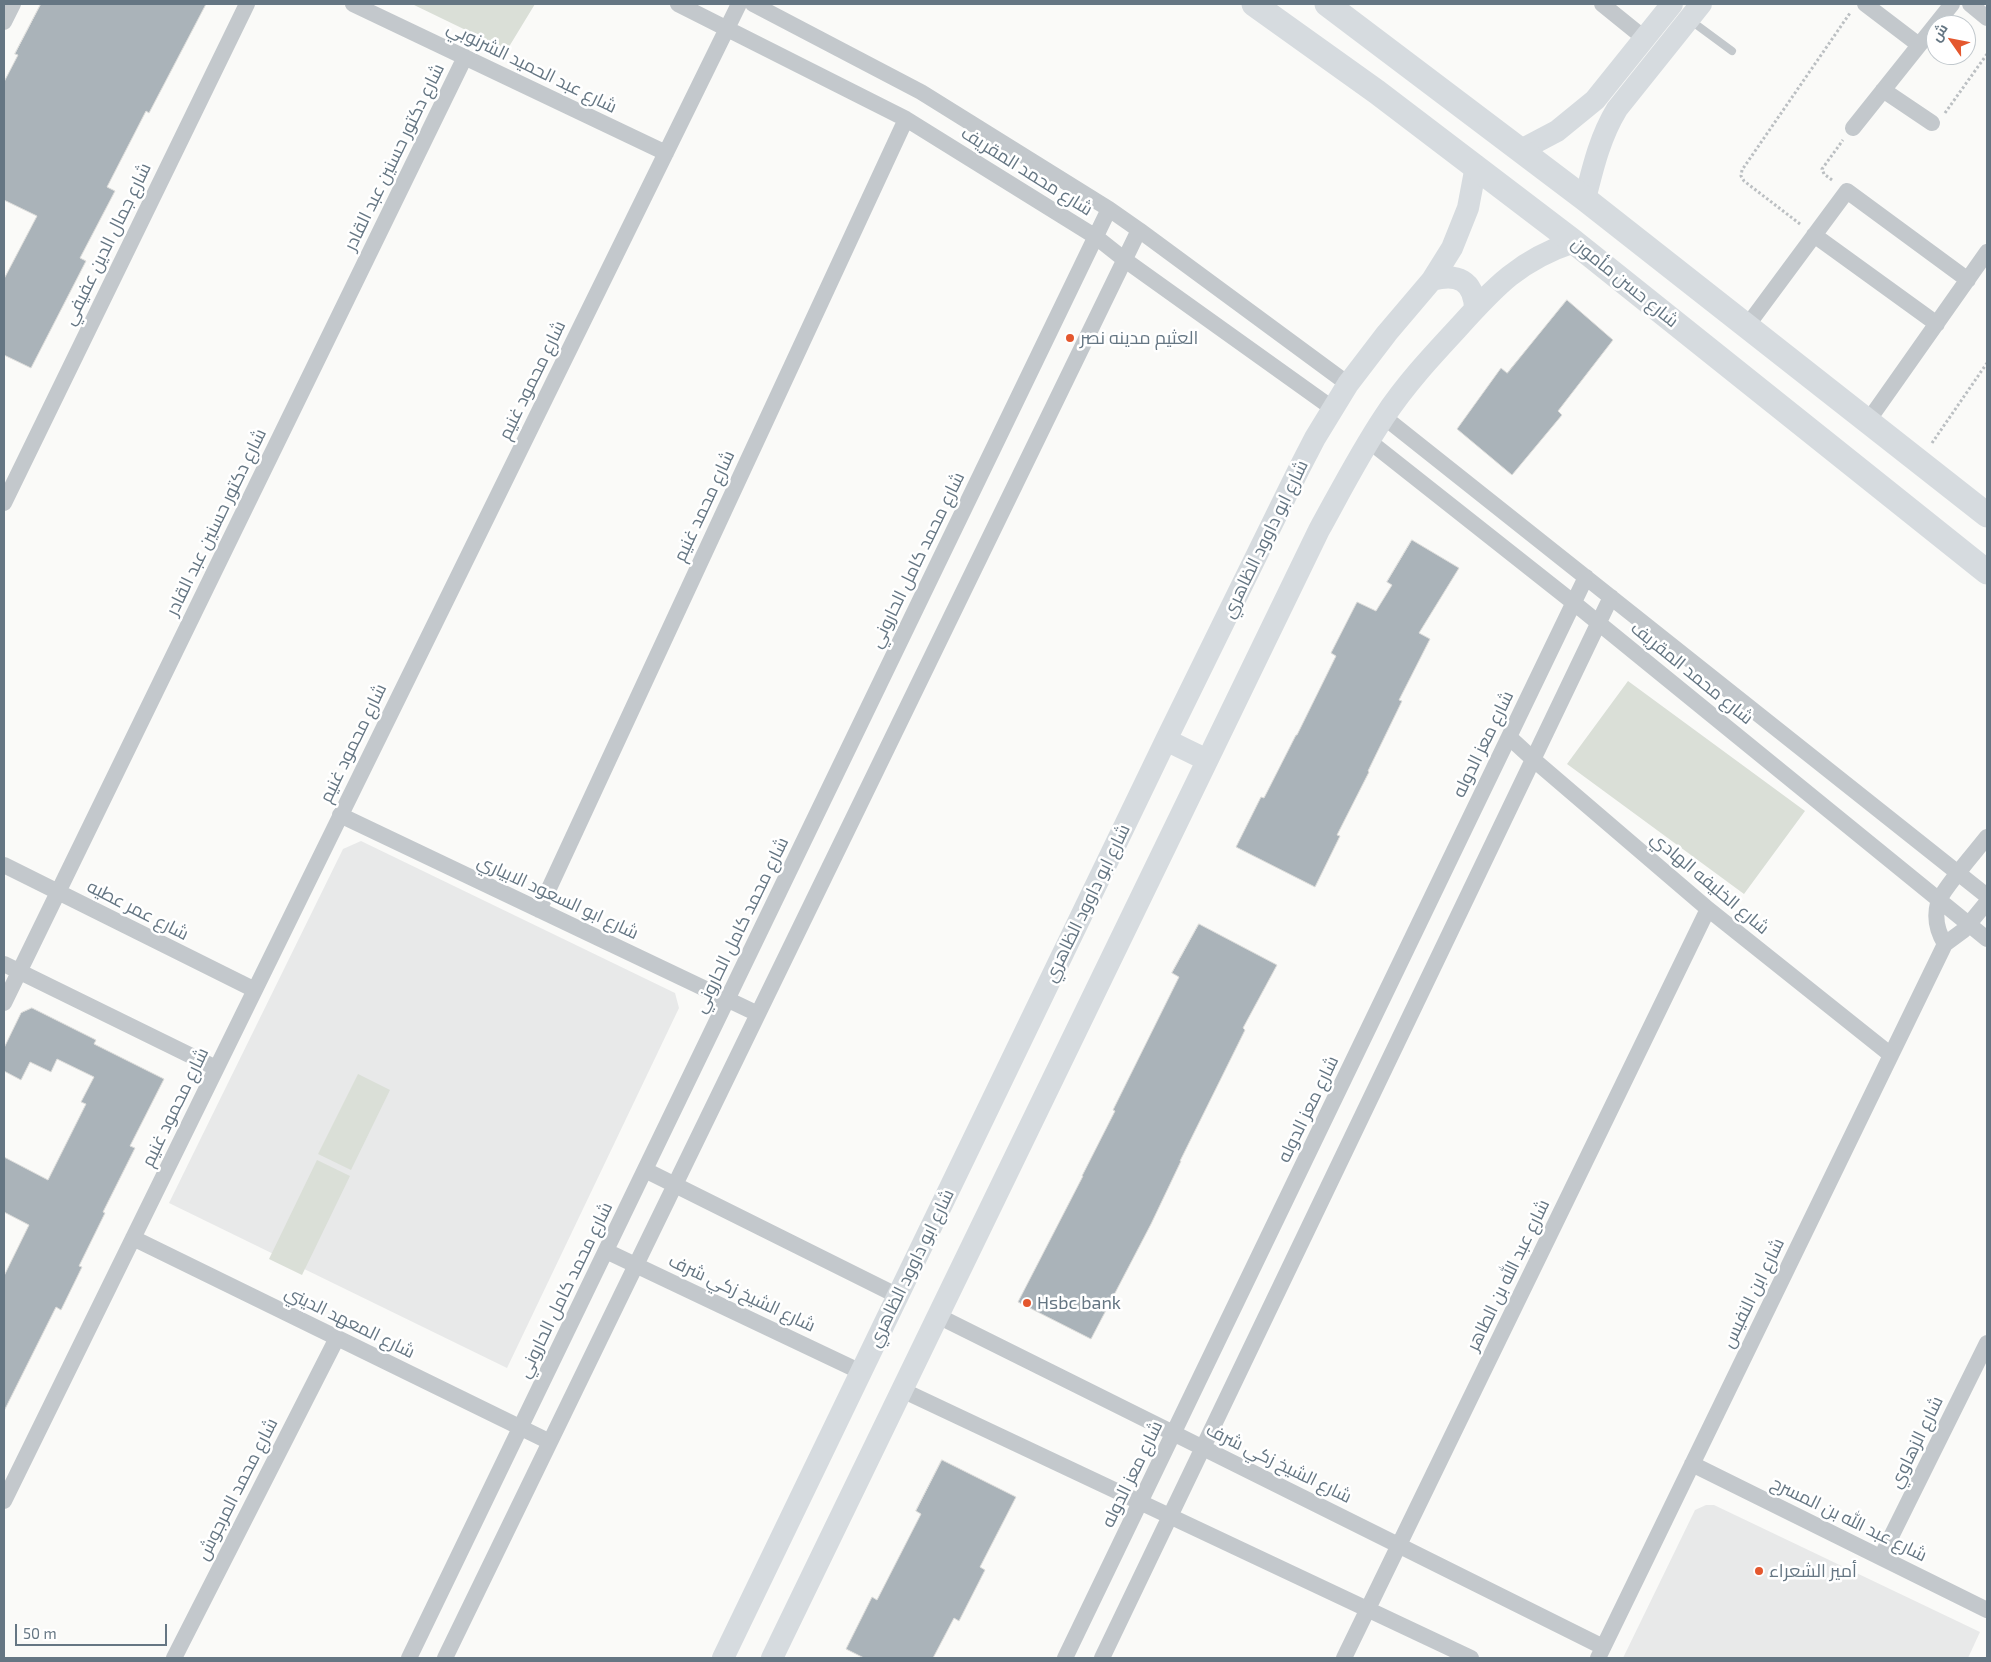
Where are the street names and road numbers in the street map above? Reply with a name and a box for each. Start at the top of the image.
street label: شارع عبد الحميد الشرنوبي [443,16,621,118]
street label: شارع دكتور حسنين عبد القادر [339,60,449,254]
street label: شارع محمد المقريف [957,122,1097,220]
street label: شارع جمال الدين عفيفي [58,159,156,329]
street label: شارع حسن مأمون [1567,232,1683,332]
street label: شارع محمود غنيم [494,317,570,443]
street label: شارع دكتور حسنين عبد القادر [161,425,271,619]
street label: شارع محمد غنيم [669,447,739,565]
street label: شارع ابو داوود الظاهري [1217,456,1313,622]
street label: شارع محمد كامل الحاروني [865,469,969,651]
street label: شارع محمد المقريف [1626,617,1758,729]
street label: شارع محمود غنيم [315,680,391,806]
street label: شارع معز الدوله [1448,687,1518,801]
street label: شارع ابو داوود الظاهري [1039,820,1135,986]
street label: شارع الخليفه الهادي [1646,827,1774,939]
street label: شارع محمد كامل الحاروني [689,834,793,1016]
street label: شارع ابو السعود الابياري [474,850,642,944]
street label: شارع عمر عطيه [84,875,192,945]
street label: شارع محمود غنيم [137,1044,213,1170]
street label: شارع معز الدوله [1273,1052,1343,1166]
street label: شارع ابو داوود الظاهري [863,1185,959,1351]
street label: شارع عبد الله بن الطاهر [1462,1196,1554,1354]
street label: شارع محمد كامل الحاروني [513,1199,617,1381]
street label: شارع ابن النفيس [1717,1235,1789,1351]
street label: شارع الشيخ زكي شرف [665,1250,819,1336]
street label: شارع المعهد الديني [281,1281,419,1363]
street label: شارع الزهاوي [1884,1392,1948,1492]
street label: شارع محمد المرجوش [192,1414,282,1564]
street label: شارع معز الدوله [1097,1417,1167,1531]
street label: شارع الشيخ زكي شرف [1203,1418,1355,1508]
street label: شارع عبد الله بن المسرح [1768,1472,1930,1566]

